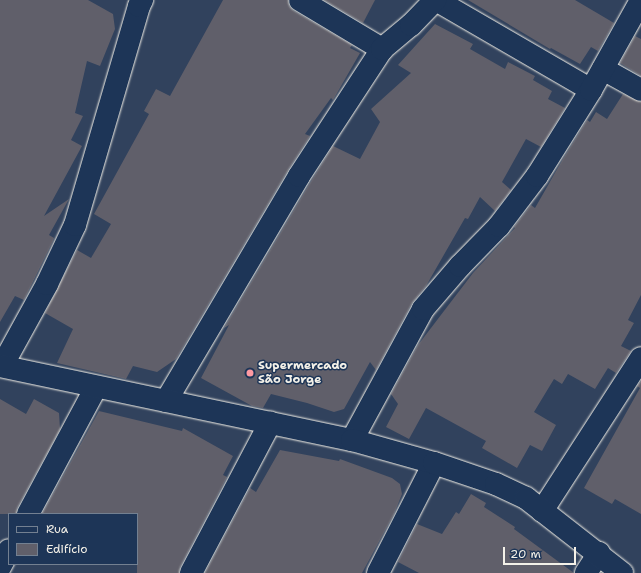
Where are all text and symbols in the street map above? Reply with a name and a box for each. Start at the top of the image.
place label: Supermercado São Jorge [258,359,347,387]
marker: Supermercado São Jorge [245,368,255,378]
legend [8,513,138,565]
text: Rua [46,521,68,537]
scale bar [505,539,578,565]
text: Edifício [46,541,87,557]
text: 20 m [510,546,541,562]

